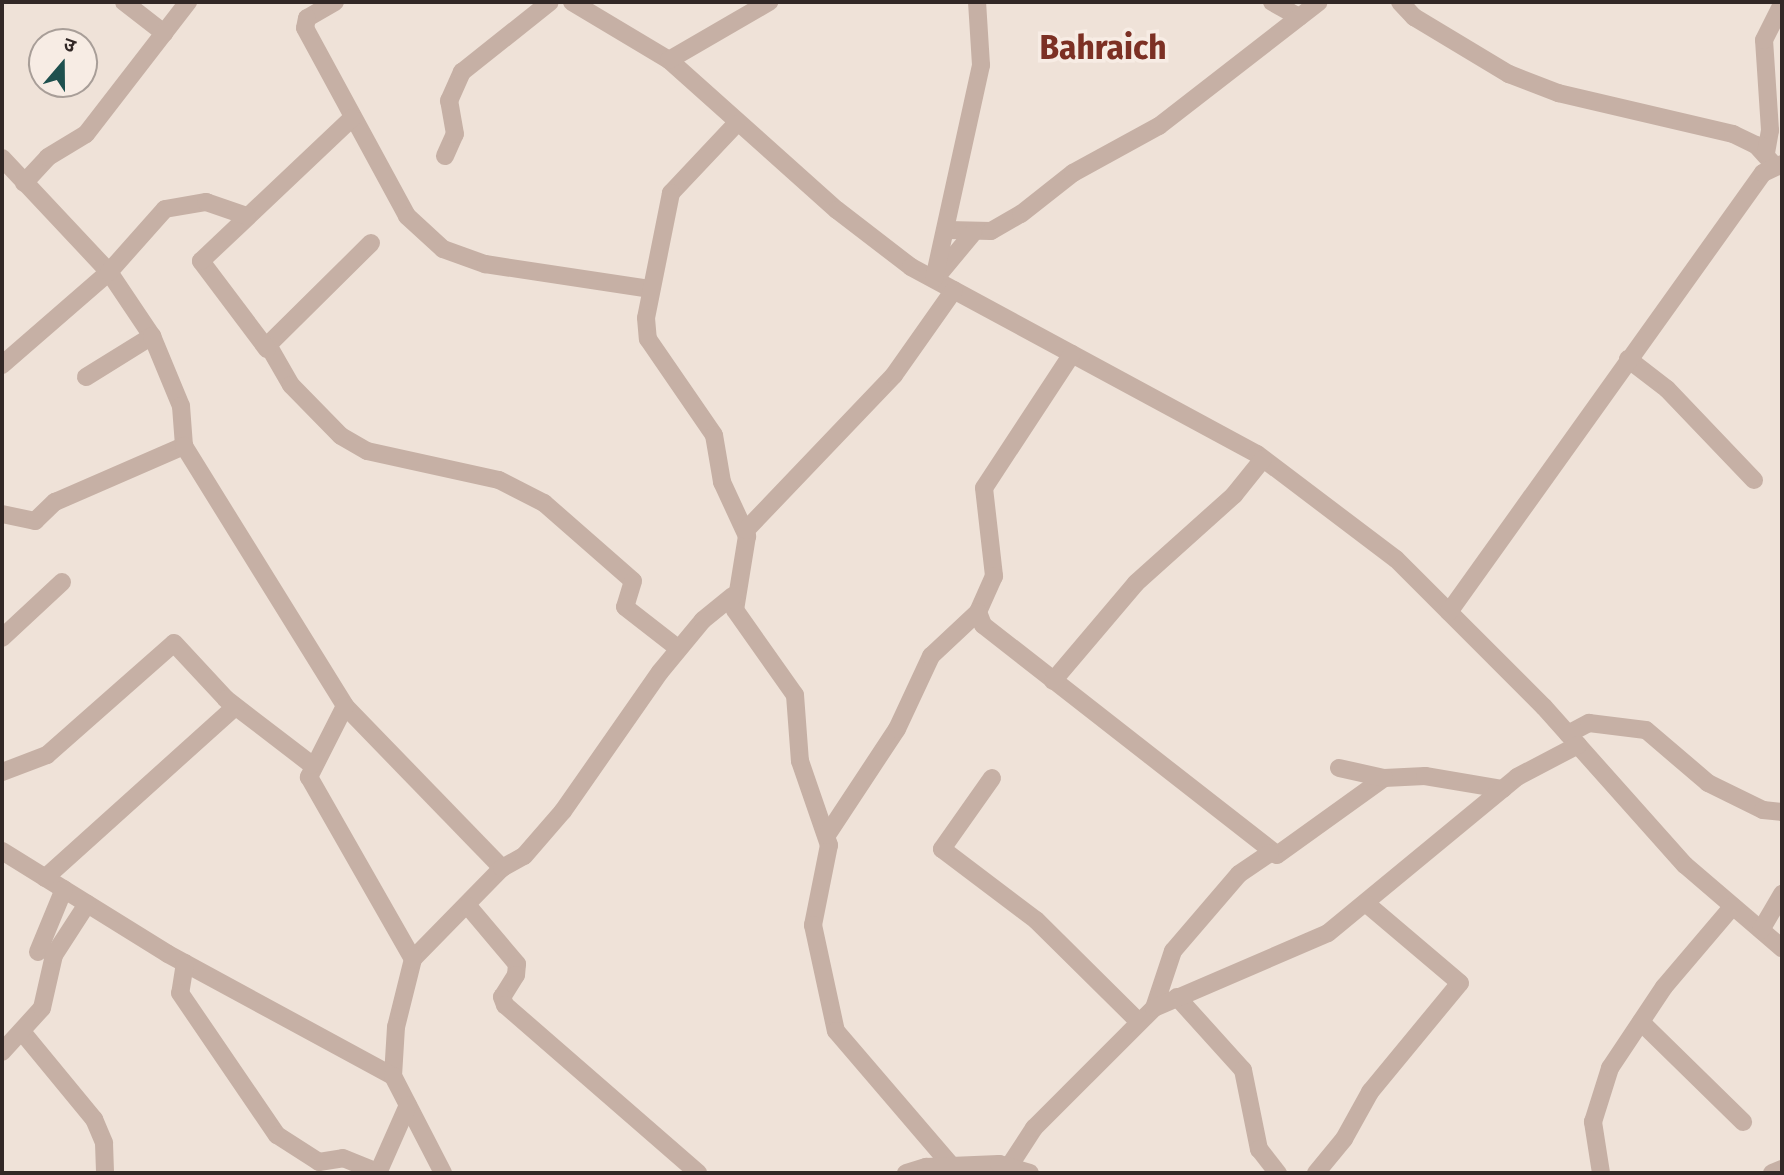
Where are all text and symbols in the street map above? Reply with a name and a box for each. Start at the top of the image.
district label: Bahraich [1039,26,1167,68]
north arrow [28,28,98,98]
text: उ [61,32,79,57]

